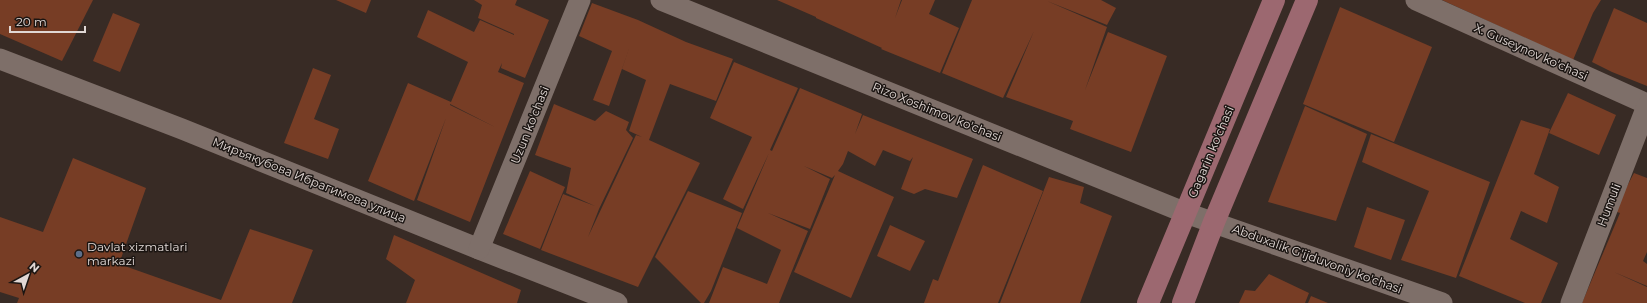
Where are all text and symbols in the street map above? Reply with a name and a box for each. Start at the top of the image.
scale bar [10,8,85,34]
text: 20 m [16,14,47,29]
street label: X. Guseynov ko'chasi [1472,20,1590,83]
street label: Rizo Xoshimov ko'chasi [870,79,1004,144]
street label: Uzun ko'chasi [507,84,552,166]
street label: Gagarin ko'chasi [1184,104,1237,200]
street label: Миръякубова Ибрагимова улица [210,134,408,225]
street label: Humuli [1593,181,1624,229]
street label: Abduxalik G'ijduvoniy ko'chasi [1230,221,1404,296]
place label: Davlat xizmatlari markazi [87,239,187,268]
marker: Davlat xizmatlari markazi [74,249,84,259]
north arrow [8,255,48,295]
text: N [27,259,42,276]

